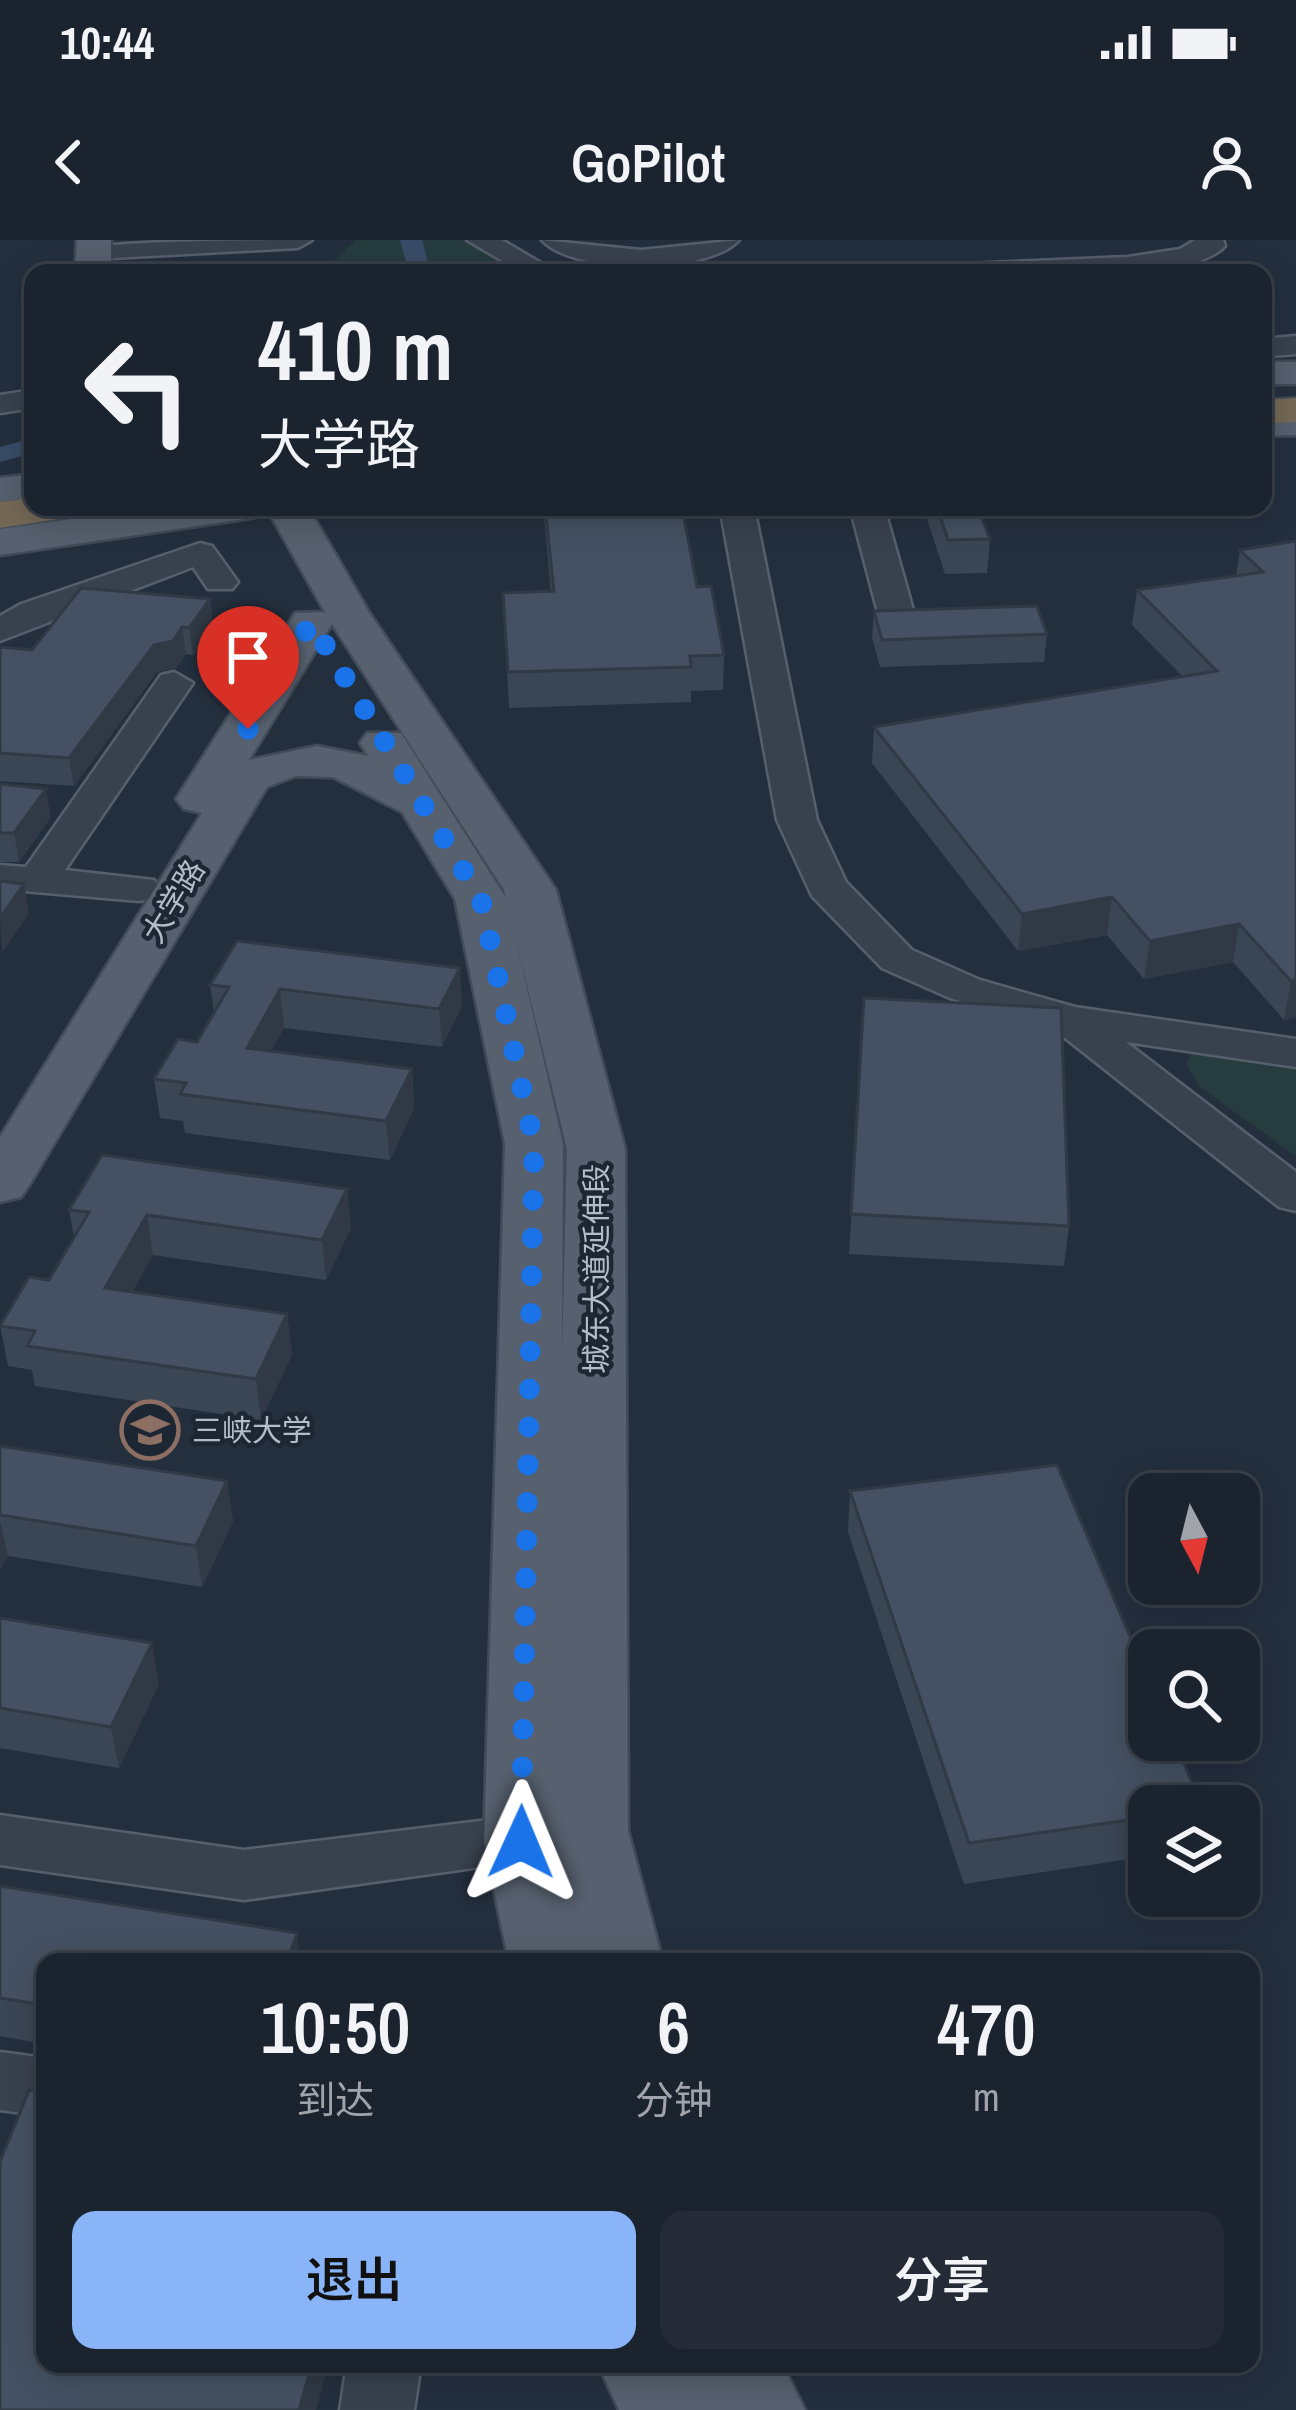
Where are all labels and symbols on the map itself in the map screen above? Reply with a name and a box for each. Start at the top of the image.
pin [197,606,299,729]
street label: 大学路 [133,852,213,950]
street label: 城东大道延伸段 [576,1164,616,1374]
school or university icon: 三峡大学 [119,1399,181,1461]
place label: 三峡大学 [192,1410,312,1450]
north arrow [1128,1473,1260,1605]
position arrow [458,1779,584,1905]

